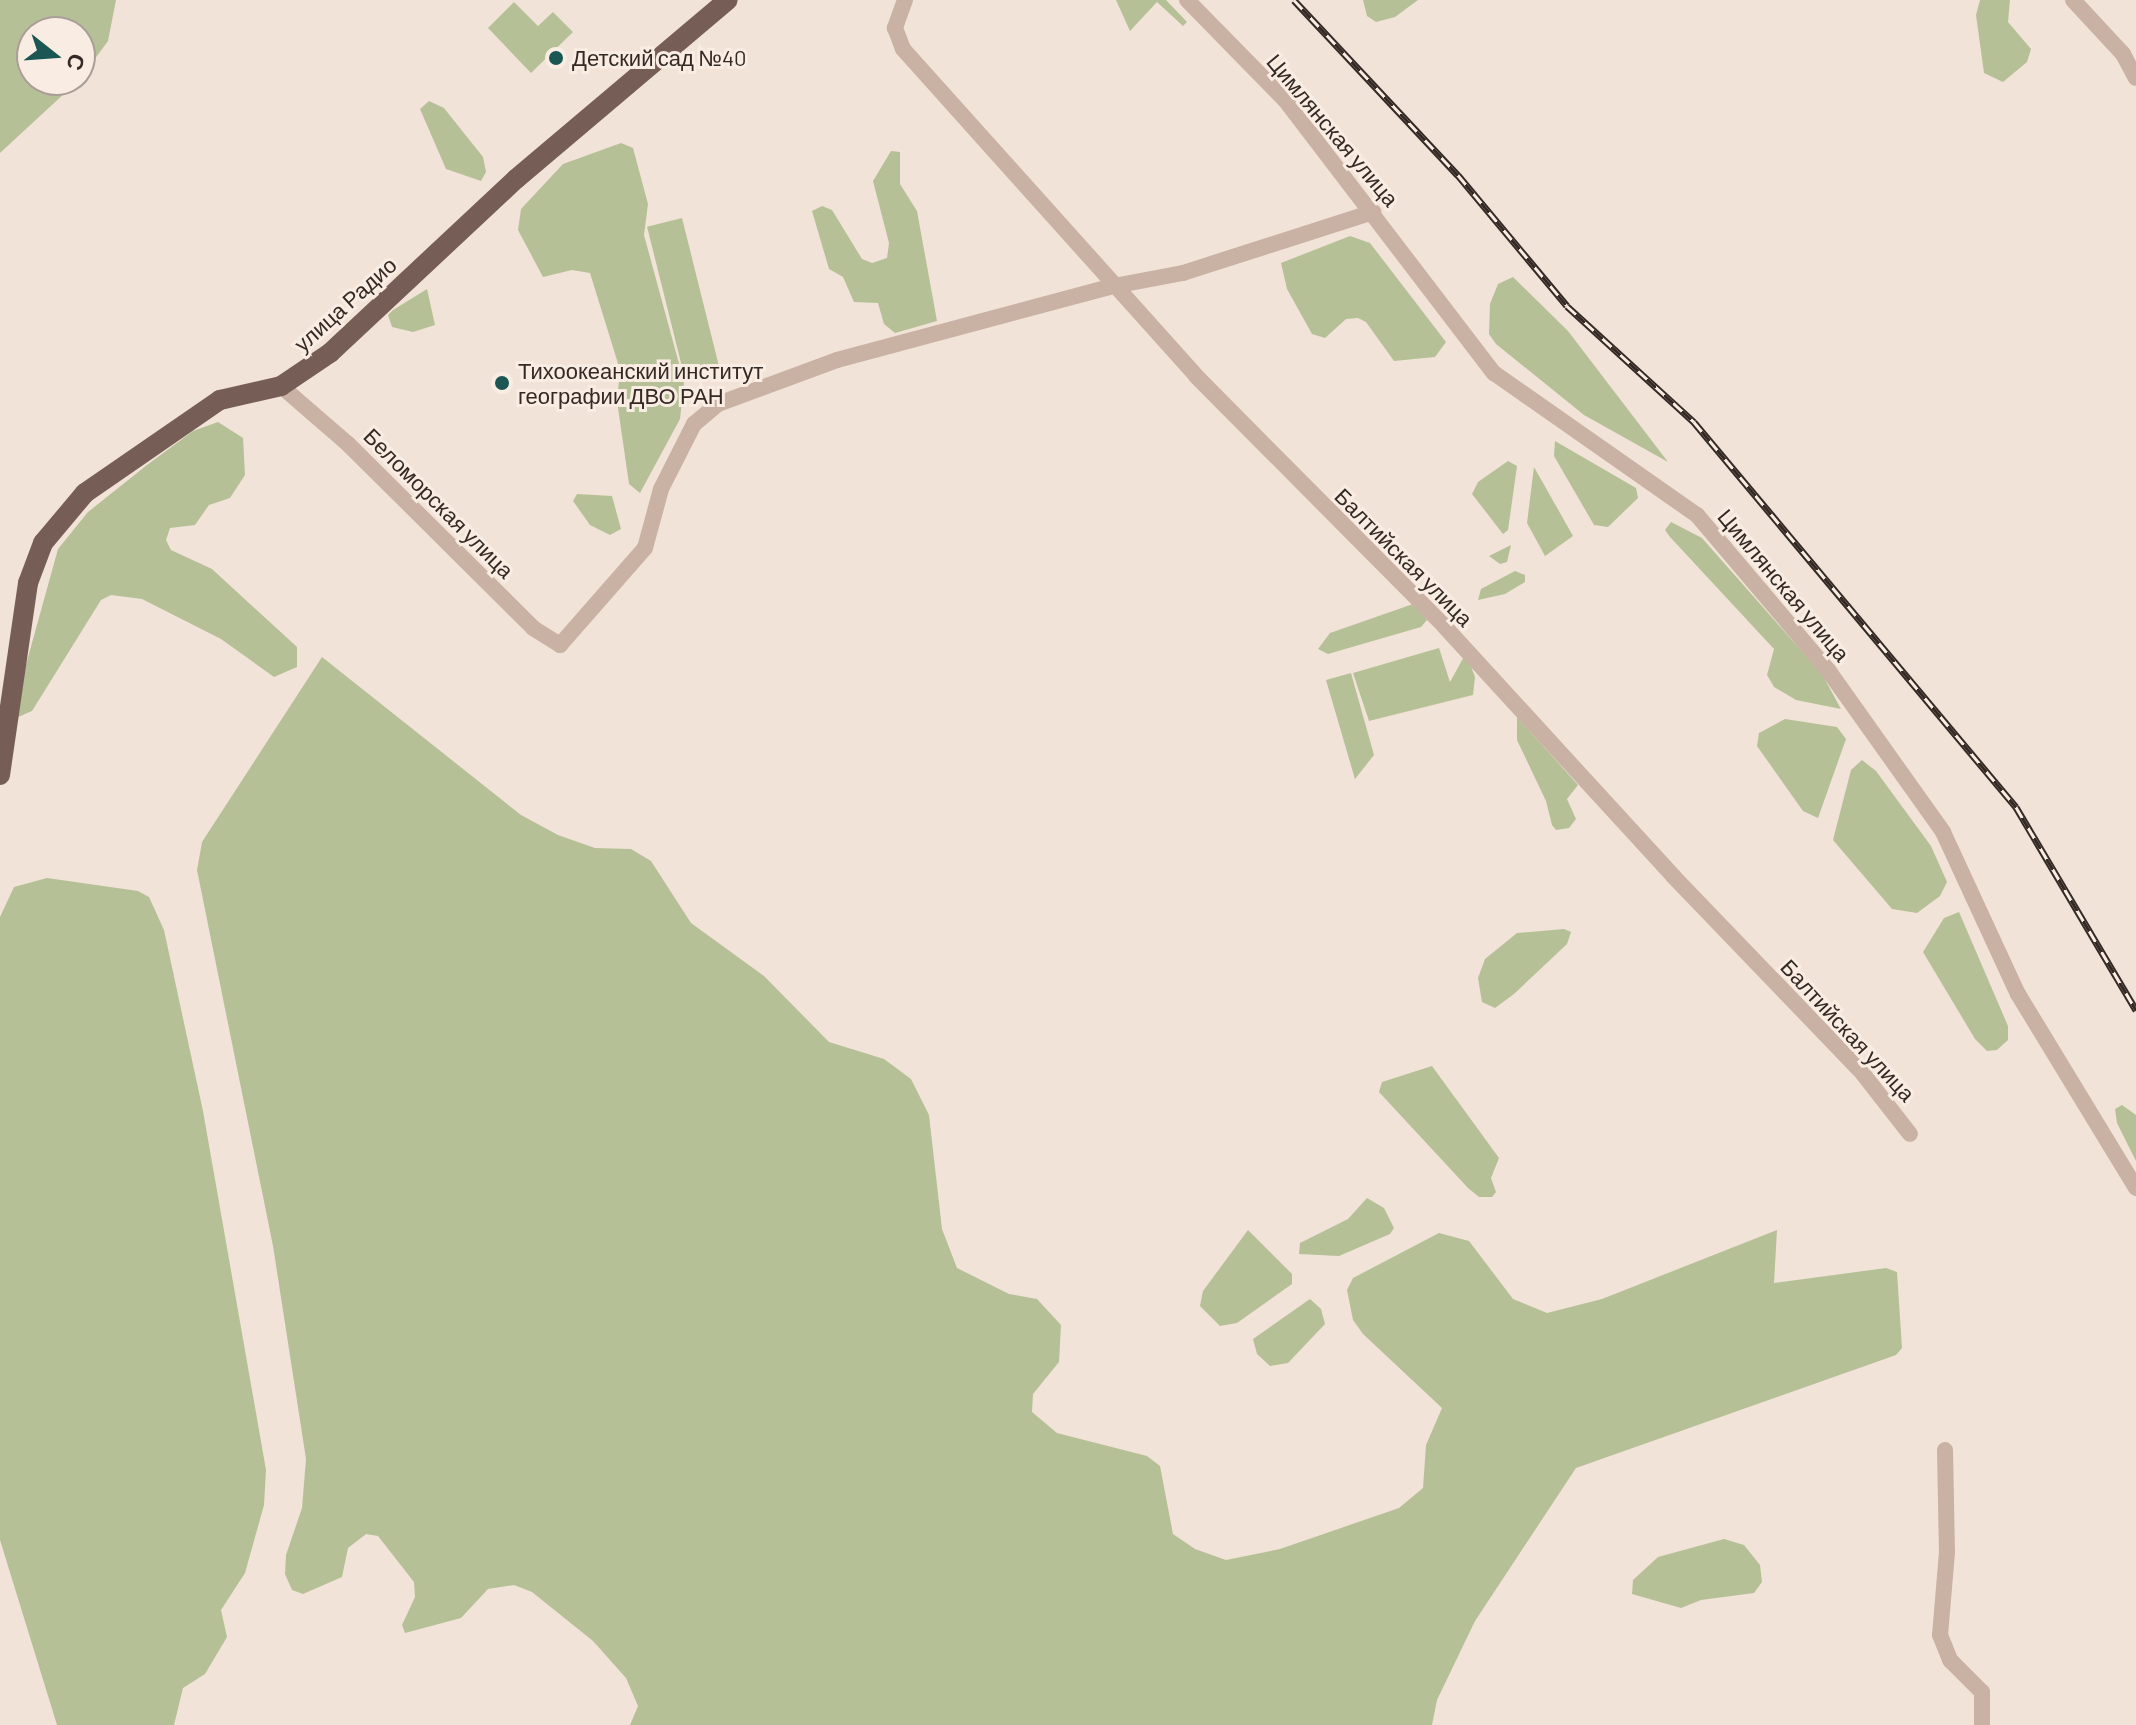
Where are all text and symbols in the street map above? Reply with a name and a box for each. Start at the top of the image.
north arrow [16,16,96,96]
place label: Детский сад №40 [572,45,746,71]
street label: Цимлянская улица [1262,48,1404,212]
marker: Детский сад №40 [547,49,565,67]
text: С [62,51,92,74]
street label: улица Радио [288,251,402,357]
place label: Тихоокеанский институт географии ДВО РАН [518,357,763,408]
marker: Тихоокеанский институт географии ДВО РАН [493,374,511,392]
street label: Беломорская улица [359,423,519,583]
street label: Балтийская улица [1330,483,1478,631]
street label: Цимлянская улица [1713,503,1855,667]
street label: Балтийская улица [1776,954,1920,1106]

